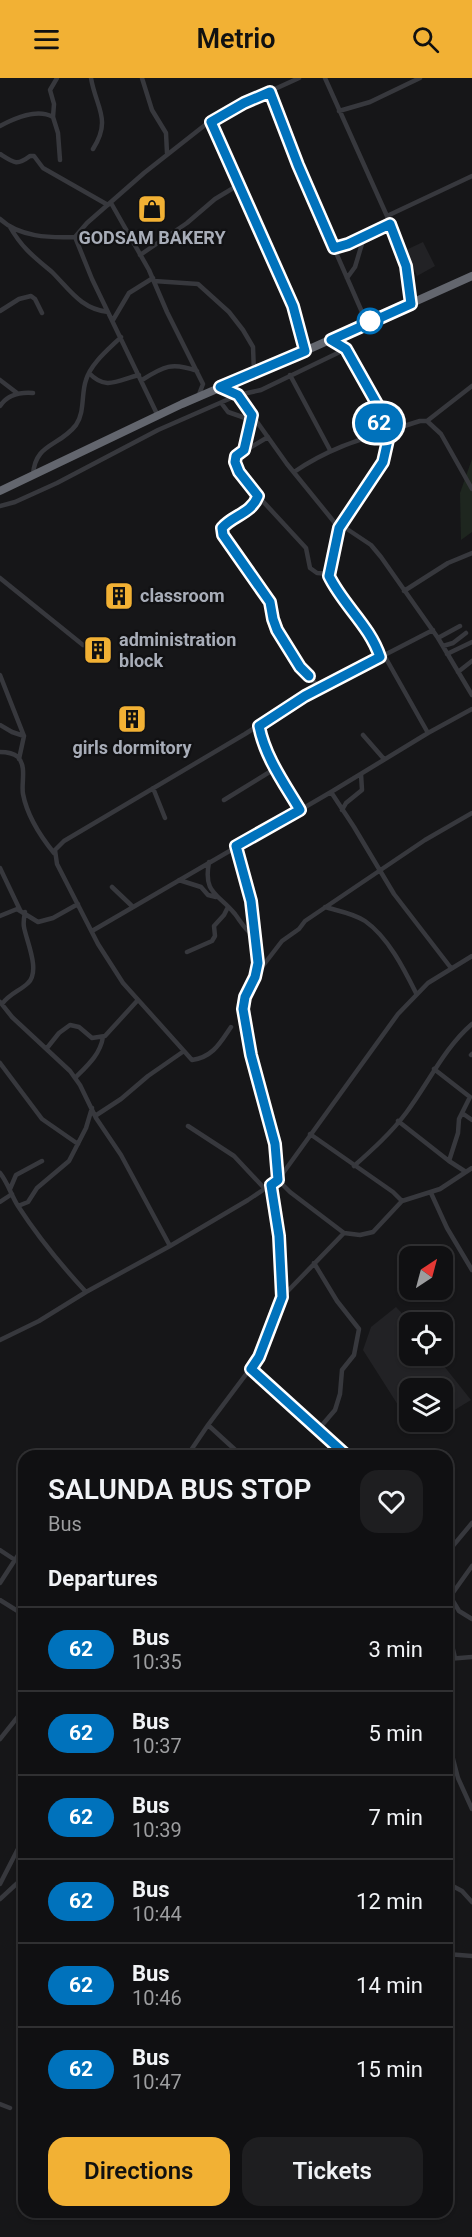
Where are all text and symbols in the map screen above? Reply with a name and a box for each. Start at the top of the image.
icon: menu [30,23,63,56]
text: Metrio [196,23,276,55]
icon: search [409,23,442,56]
shop icon: GODSAM BAKERY [136,193,168,225]
place label: GODSAM BAKERY [78,227,226,248]
unlabelled marker [357,308,383,334]
line badge: 62 [352,404,406,442]
text: 62 [367,411,391,435]
building icon: classroom [103,580,135,612]
place label: classroom [140,585,225,606]
place label: administration block [119,629,236,671]
building icon: administration block [82,634,114,666]
building icon: girls dormitory [116,703,148,735]
place label: girls dormitory [72,737,193,758]
north arrow [399,1246,453,1300]
map controls [399,1246,453,1432]
button: locate [399,1312,453,1366]
button: layers [399,1378,453,1432]
button: heart [360,1470,423,1533]
text: SALUNDA BUS STOP [48,1473,312,1506]
text: Bus [48,1512,82,1536]
text: Departures [48,1566,158,1591]
text: Bus [132,1625,170,1650]
text: 62 [69,1637,93,1661]
text: 3 min [368,1637,423,1662]
text: 10:35 [132,1650,182,1674]
text: Bus [132,1709,170,1734]
text: 62 [69,1721,93,1745]
text: 5 min [368,1721,423,1746]
text: 10:37 [132,1734,182,1758]
text: Bus [132,1793,170,1818]
text: 62 [69,1805,93,1829]
text: 7 min [368,1805,423,1830]
text: 10:39 [132,1818,182,1842]
text: Bus [132,1877,170,1902]
text: 62 [69,1889,93,1913]
text: 12 min [356,1889,423,1914]
text: 10:44 [132,1902,182,1926]
text: Bus [132,1961,170,1986]
text: 62 [69,1973,93,1997]
text: 14 min [356,1973,423,1998]
text: 10:46 [132,1986,182,2010]
text: Bus [132,2045,170,2070]
text: 62 [69,2057,93,2081]
text: 15 min [356,2057,423,2082]
text: 10:47 [132,2070,182,2094]
button: Directions [48,2137,230,2206]
button: Tickets [242,2137,423,2206]

